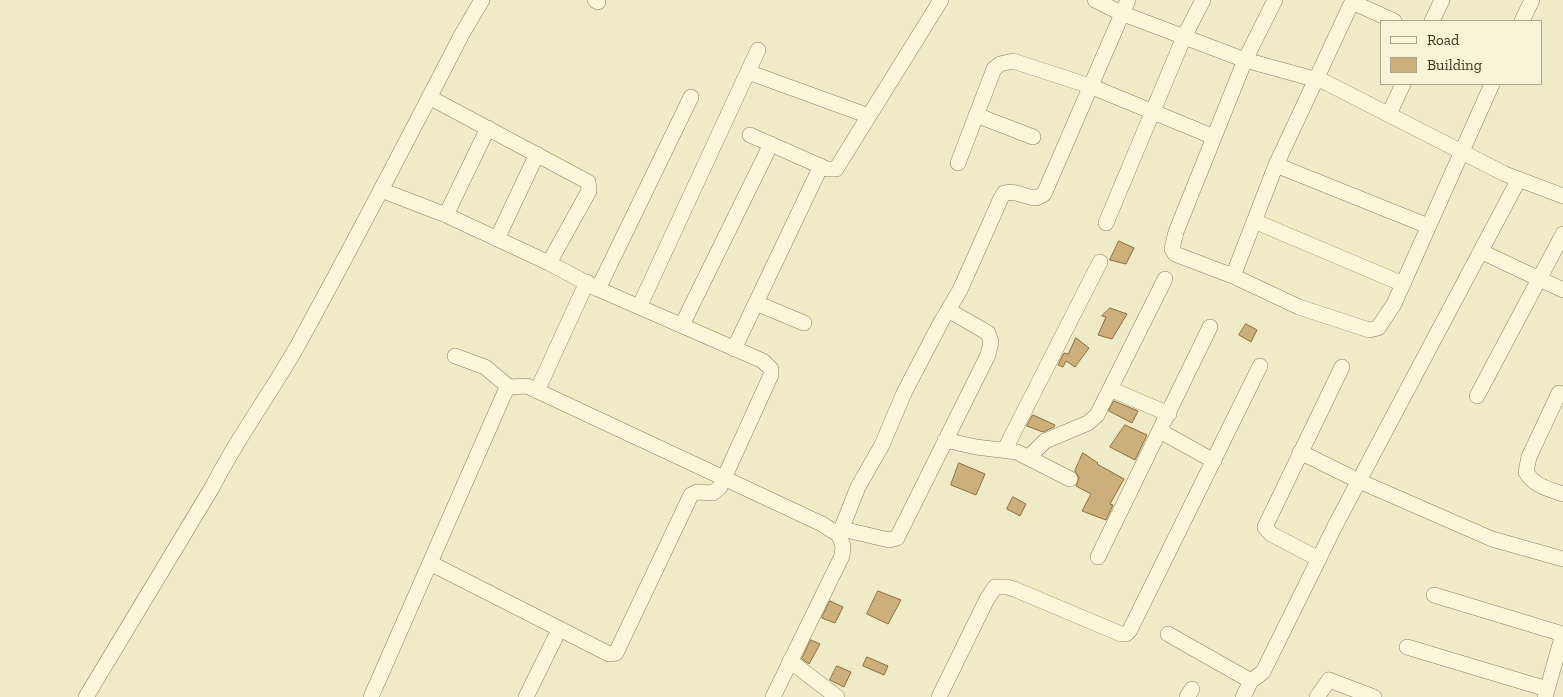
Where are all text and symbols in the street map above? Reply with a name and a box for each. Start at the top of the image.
legend [1380,20,1543,85]
text: Road [1427,31,1459,49]
text: Building [1427,56,1482,74]

